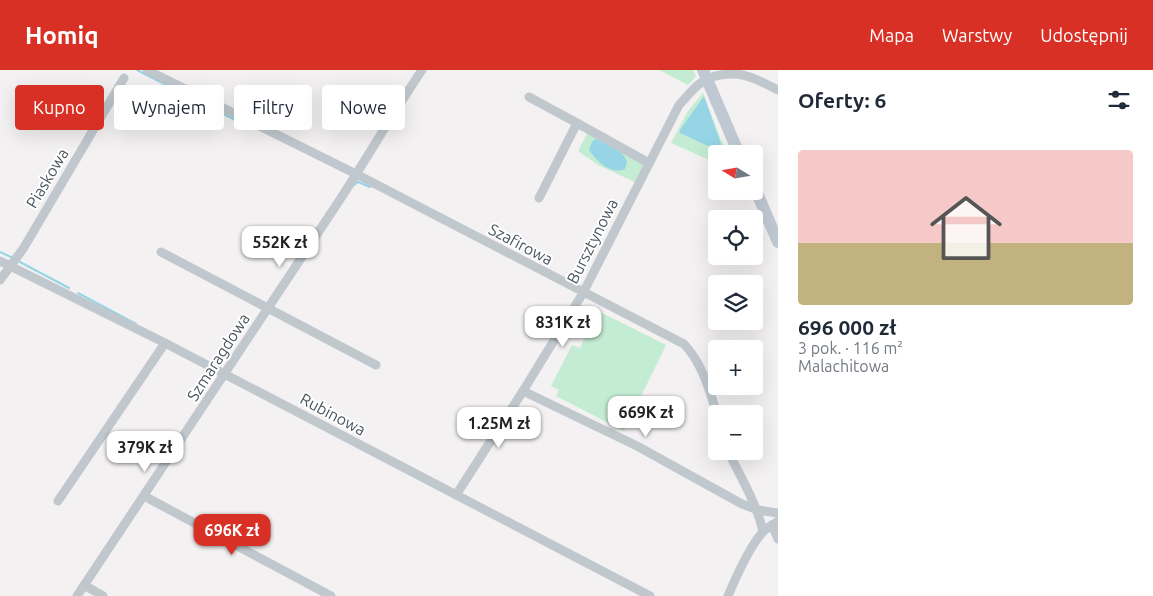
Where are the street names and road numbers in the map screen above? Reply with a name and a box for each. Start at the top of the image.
street label: Piaskowa [22,145,72,211]
street label: Bursztynowa [563,196,621,286]
street label: Szafirowa [486,220,556,268]
street label: Szmaragdowa [183,310,253,404]
street label: Rubinowa [297,389,369,439]

